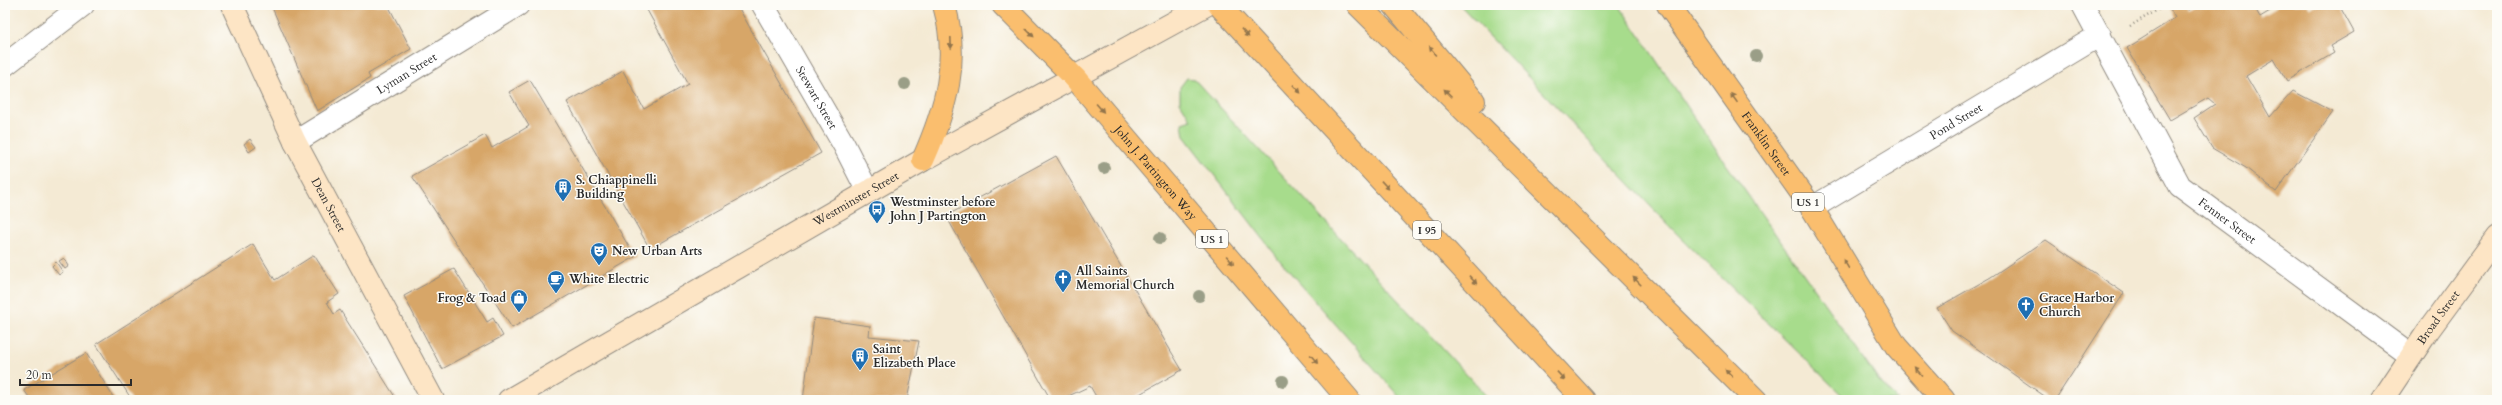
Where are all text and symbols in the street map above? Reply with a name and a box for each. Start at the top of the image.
one-way arrow [1026,28,1035,38]
one-way arrow [1240,28,1250,38]
one-way arrow [948,37,954,50]
one-way arrow [1427,45,1436,56]
street label: Lyman Street [373,49,440,98]
street label: Stewart Street [792,63,841,132]
one-way arrow [1292,84,1302,94]
one-way arrow [1443,88,1453,98]
one-way arrow [1730,93,1738,103]
street label: Pond Street [1927,99,1986,144]
one-way arrow [1096,102,1105,113]
street label: Franklin Street [1738,108,1795,179]
street label: John J. Partington Way [1109,120,1201,224]
street label: Westminster Street [809,168,902,231]
place label: S. Chiappinelli Building [576,172,657,202]
street label: Dean Street [308,175,350,235]
building icon: S. Chiappinelli Building [553,177,573,202]
one-way arrow [1380,180,1390,190]
road number: US 1 [1792,193,1824,211]
place label: Westminster before John J Partington [888,194,995,224]
street label: Fenner Street [2195,194,2259,247]
bus stop icon: Westminster before John J Partington [867,199,887,224]
road number: I 95 [1413,221,1441,239]
road number: US 1 [1196,230,1228,248]
theatre icon: New Urban Arts [589,241,609,266]
place label: New Urban Arts [612,243,702,259]
one-way arrow [1225,255,1234,265]
one-way arrow [1842,258,1849,270]
place label: All Saints Memorial Church [1076,263,1175,293]
church icon: All Saints Memorial Church [1053,268,1073,293]
cafe icon: White Electric [546,269,566,294]
place label: White Electric [568,271,649,287]
one-way arrow [1469,275,1478,286]
one-way arrow [1632,276,1642,286]
street label: Broad Street [2413,287,2463,347]
shop icon: Frog & Toad [509,288,529,313]
place label: Frog & Toad [438,290,506,306]
place label: Grace Harbor Church [2039,290,2114,320]
church icon: Grace Harbor Church [2016,295,2036,320]
place label: Saint Elizabeth Place [873,341,956,371]
building icon: Saint Elizabeth Place [850,346,870,371]
one-way arrow [1309,354,1318,364]
scale bar [20,361,131,387]
one-way arrow [1914,366,1923,376]
text: 20 m [26,367,53,383]
one-way arrow [1724,368,1734,378]
one-way arrow [1557,371,1566,381]

